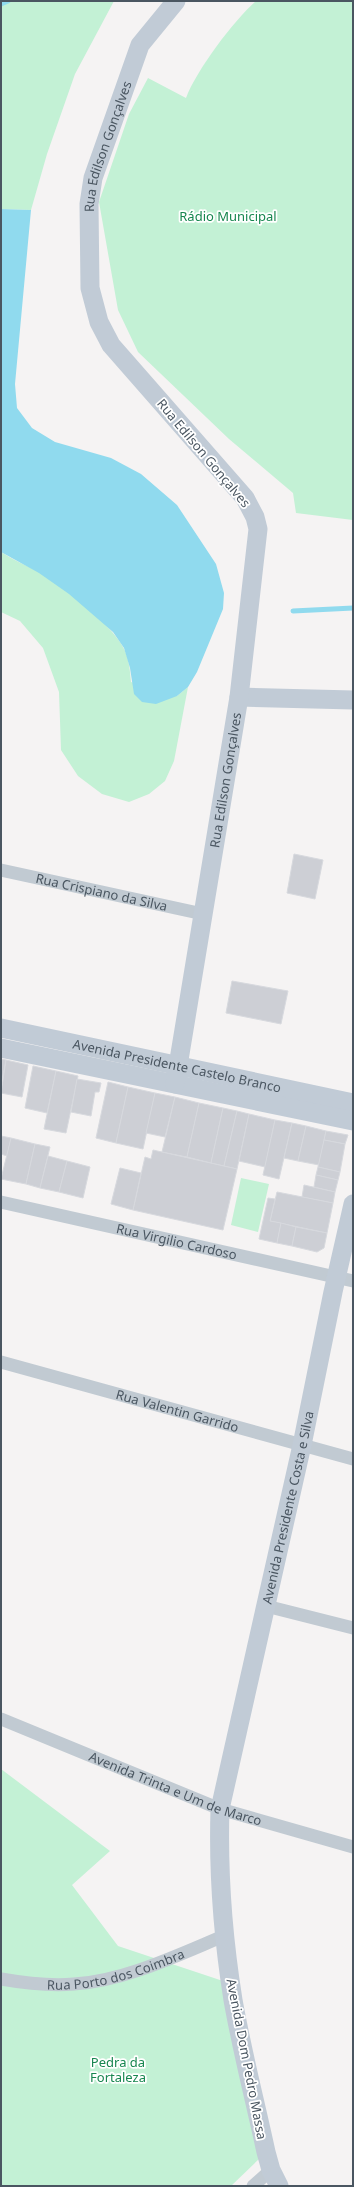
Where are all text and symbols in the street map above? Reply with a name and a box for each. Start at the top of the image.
street label: Rua Edilson Gonçalves [80,78,136,212]
park label: Rádio Municipal [179,207,277,225]
street label: Rua Edilson Gonçalves [153,395,255,511]
street label: Rua Edilson Gonçalves [205,711,245,849]
street label: Rua Crispiano da Silva [34,869,169,915]
street label: Avenida Presidente Castelo Branco [71,1035,283,1096]
street label: Rua Virgilio Cardoso [115,1219,239,1264]
street label: Rua Valentin Garrido [114,1385,241,1436]
street label: Avenida Presidente Costa e Silva [257,1409,318,1606]
street label: Avenida Trinta e Um de Marco [86,1747,264,1830]
street label: Rua Porto dos Coimbra [47,1945,187,1994]
street label: Avenida Dom Pedro Massa [223,1977,271,2141]
park label: Pedra da Fortaleza [90,2053,146,2086]

